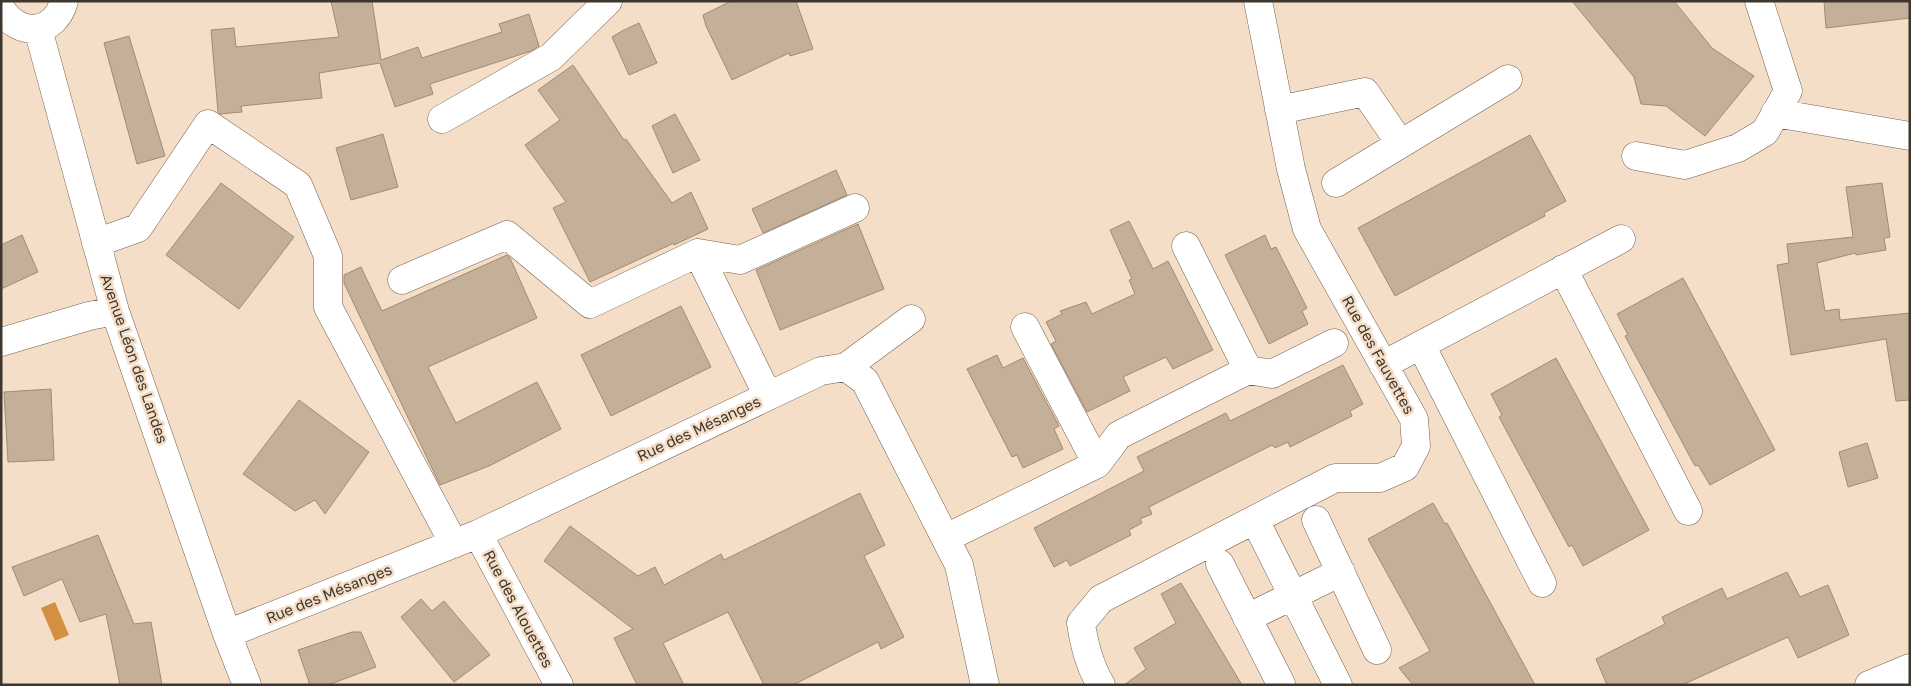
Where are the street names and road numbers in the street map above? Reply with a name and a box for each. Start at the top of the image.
street label: Avenue Léon des Landes [98,272,172,446]
street label: Rue des Fauvettes [1339,292,1419,417]
street label: Rue des Mésanges [634,392,763,465]
street label: Rue des Alouettes [480,547,558,671]
street label: Rue des Mésanges [263,560,394,627]

